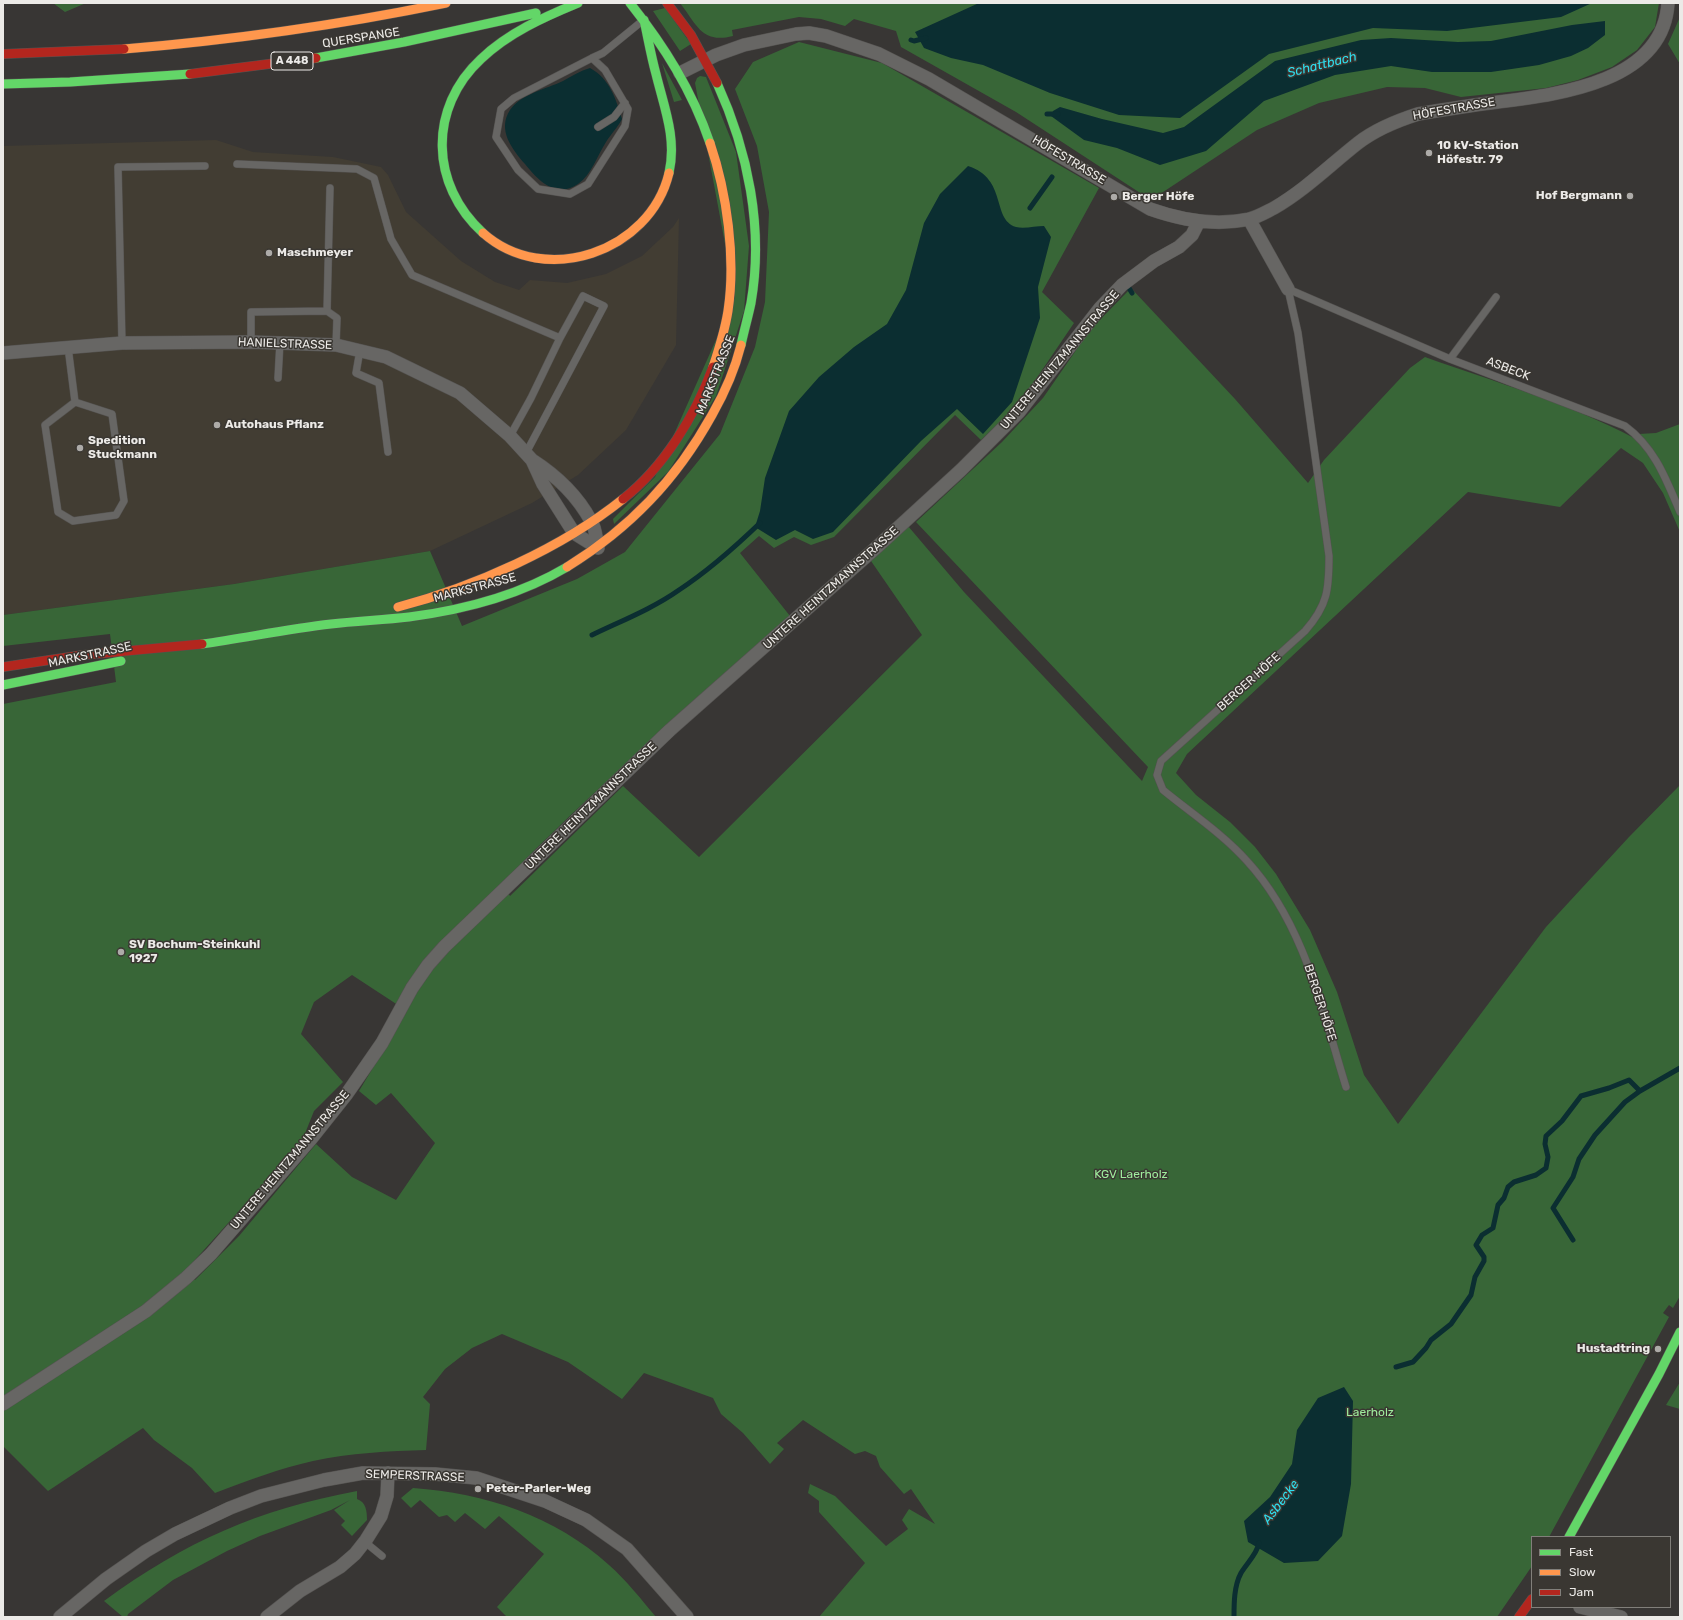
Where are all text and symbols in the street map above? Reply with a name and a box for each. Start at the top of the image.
street label: QUERSPANGE [321,25,401,51]
water label: Schattbach [1286,49,1358,81]
road number: A 448 [271,52,313,70]
street label: HÖFESTRASSE [1412,95,1496,123]
street label: HÖFESTRASSE [1030,132,1108,188]
place label: 10 kV-Station Höfestr. 79 [1437,139,1519,167]
marker: 10 kV-Station Höfestr. 79 [1424,148,1434,158]
place label: Hof Bergmann [1536,189,1622,203]
place label: Berger Höfe [1122,190,1194,204]
marker: Hof Bergmann [1625,191,1635,201]
marker: Berger Höfe [1109,192,1119,202]
place label: Maschmeyer [277,246,353,260]
marker: Maschmeyer [264,248,274,258]
street label: UNTERE HEINTZMANNSTRASSE [998,288,1122,432]
street label: MARKSTRASSE [693,333,739,417]
street label: HANIELSTRASSE [238,335,332,353]
street label: ASBECK [1484,354,1532,384]
place label: Autohaus Pflanz [225,418,324,432]
marker: Autohaus Pflanz [212,420,222,430]
place label: Spedition Stuckmann [88,434,157,462]
marker: Spedition Stuckmann [75,443,85,453]
street label: UNTERE HEINTZMANNSTRASSE [760,523,902,653]
street label: MARKSTRASSE [432,570,518,606]
street label: MARKSTRASSE [47,639,133,671]
street label: BERGER HÖFE [1214,650,1284,714]
street label: UNTERE HEINTZMANNSTRASSE [522,739,660,873]
place label: SV Bochum-Steinkuhl 1927 [129,938,260,966]
marker: SV Bochum-Steinkuhl 1927 [116,947,126,957]
street label: BERGER HÖFE [1301,963,1339,1043]
street label: UNTERE HEINTZMANNSTRASSE [228,1088,352,1232]
park label: KGV Laerholz [1094,1168,1168,1182]
place label: Hustadtring [1577,1342,1650,1356]
marker: Hustadtring [1653,1344,1663,1354]
park label: Laerholz [1346,1406,1394,1420]
street label: SEMPERSTRASSE [365,1467,465,1485]
water label: Asbecke [1259,1477,1303,1527]
place label: Peter-Parler-Weg [486,1482,591,1496]
marker: Peter-Parler-Weg [473,1484,483,1494]
legend [1531,1536,1671,1608]
text: Fast [1569,1545,1593,1559]
text: Slow [1569,1565,1596,1579]
text: Jam [1569,1585,1594,1599]

